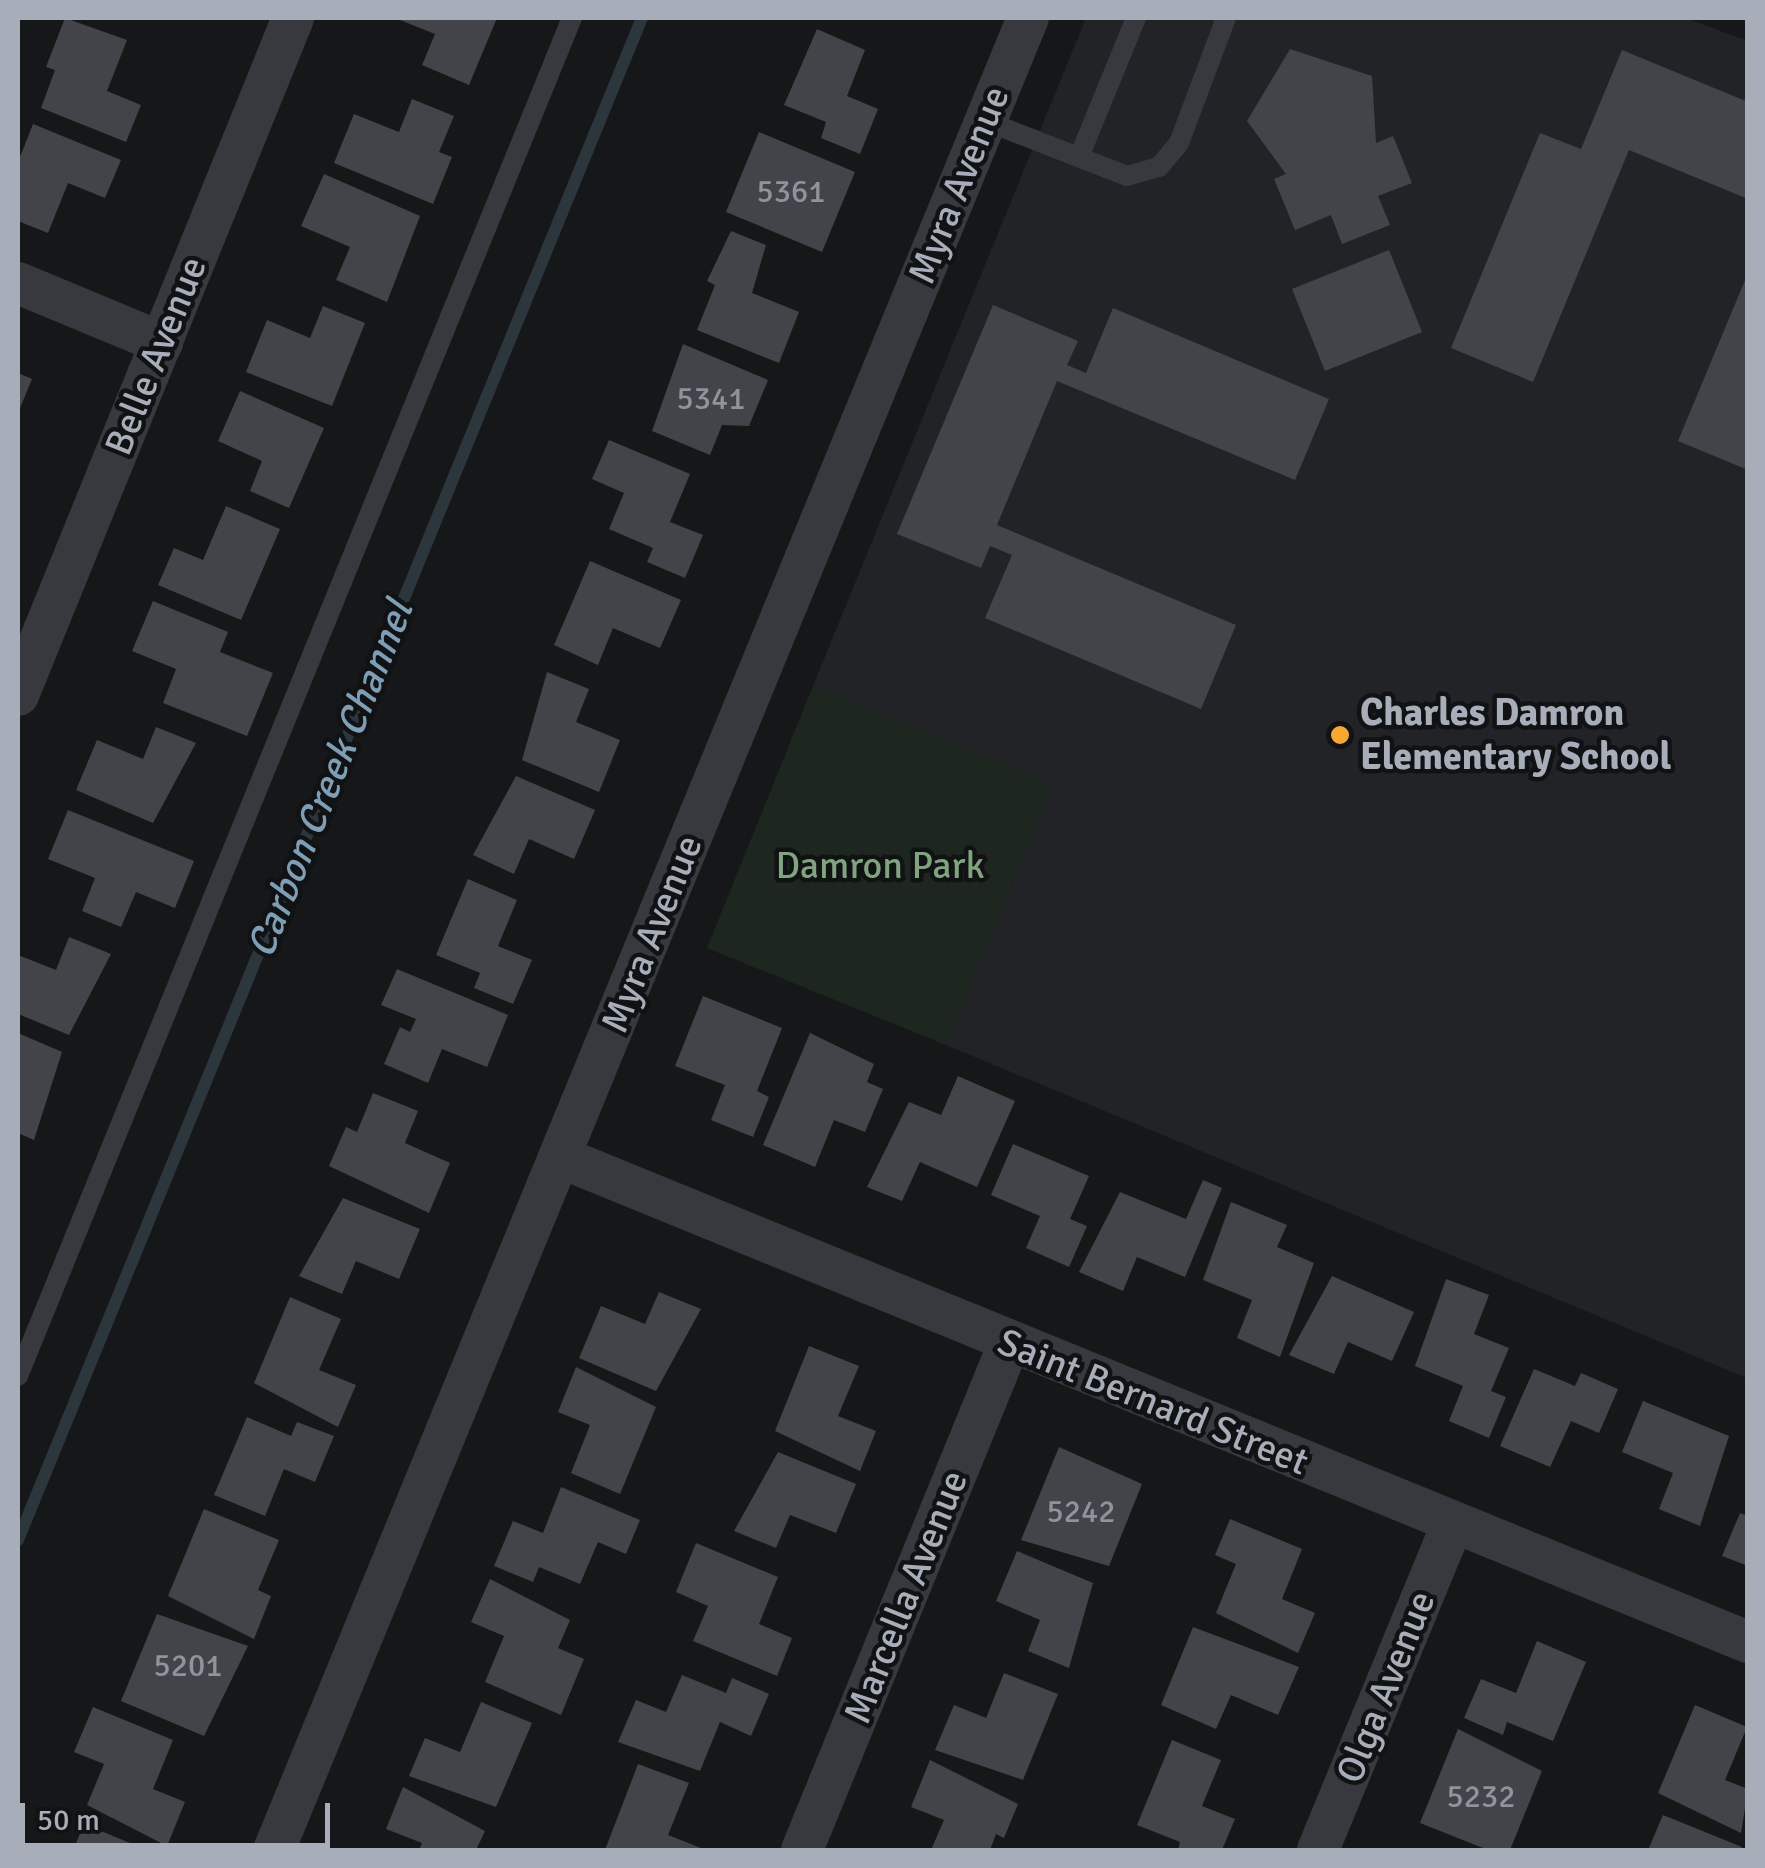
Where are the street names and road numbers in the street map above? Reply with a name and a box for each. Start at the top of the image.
street label: Myra Avenue [899,80,1019,290]
street label: Belle Avenue [96,250,216,462]
street label: Myra Avenue [592,829,712,1039]
street label: Saint Bernard Street [991,1319,1315,1485]
street label: Marcella Avenue [835,1464,977,1730]
street label: Olga Avenue [1327,1585,1445,1789]

